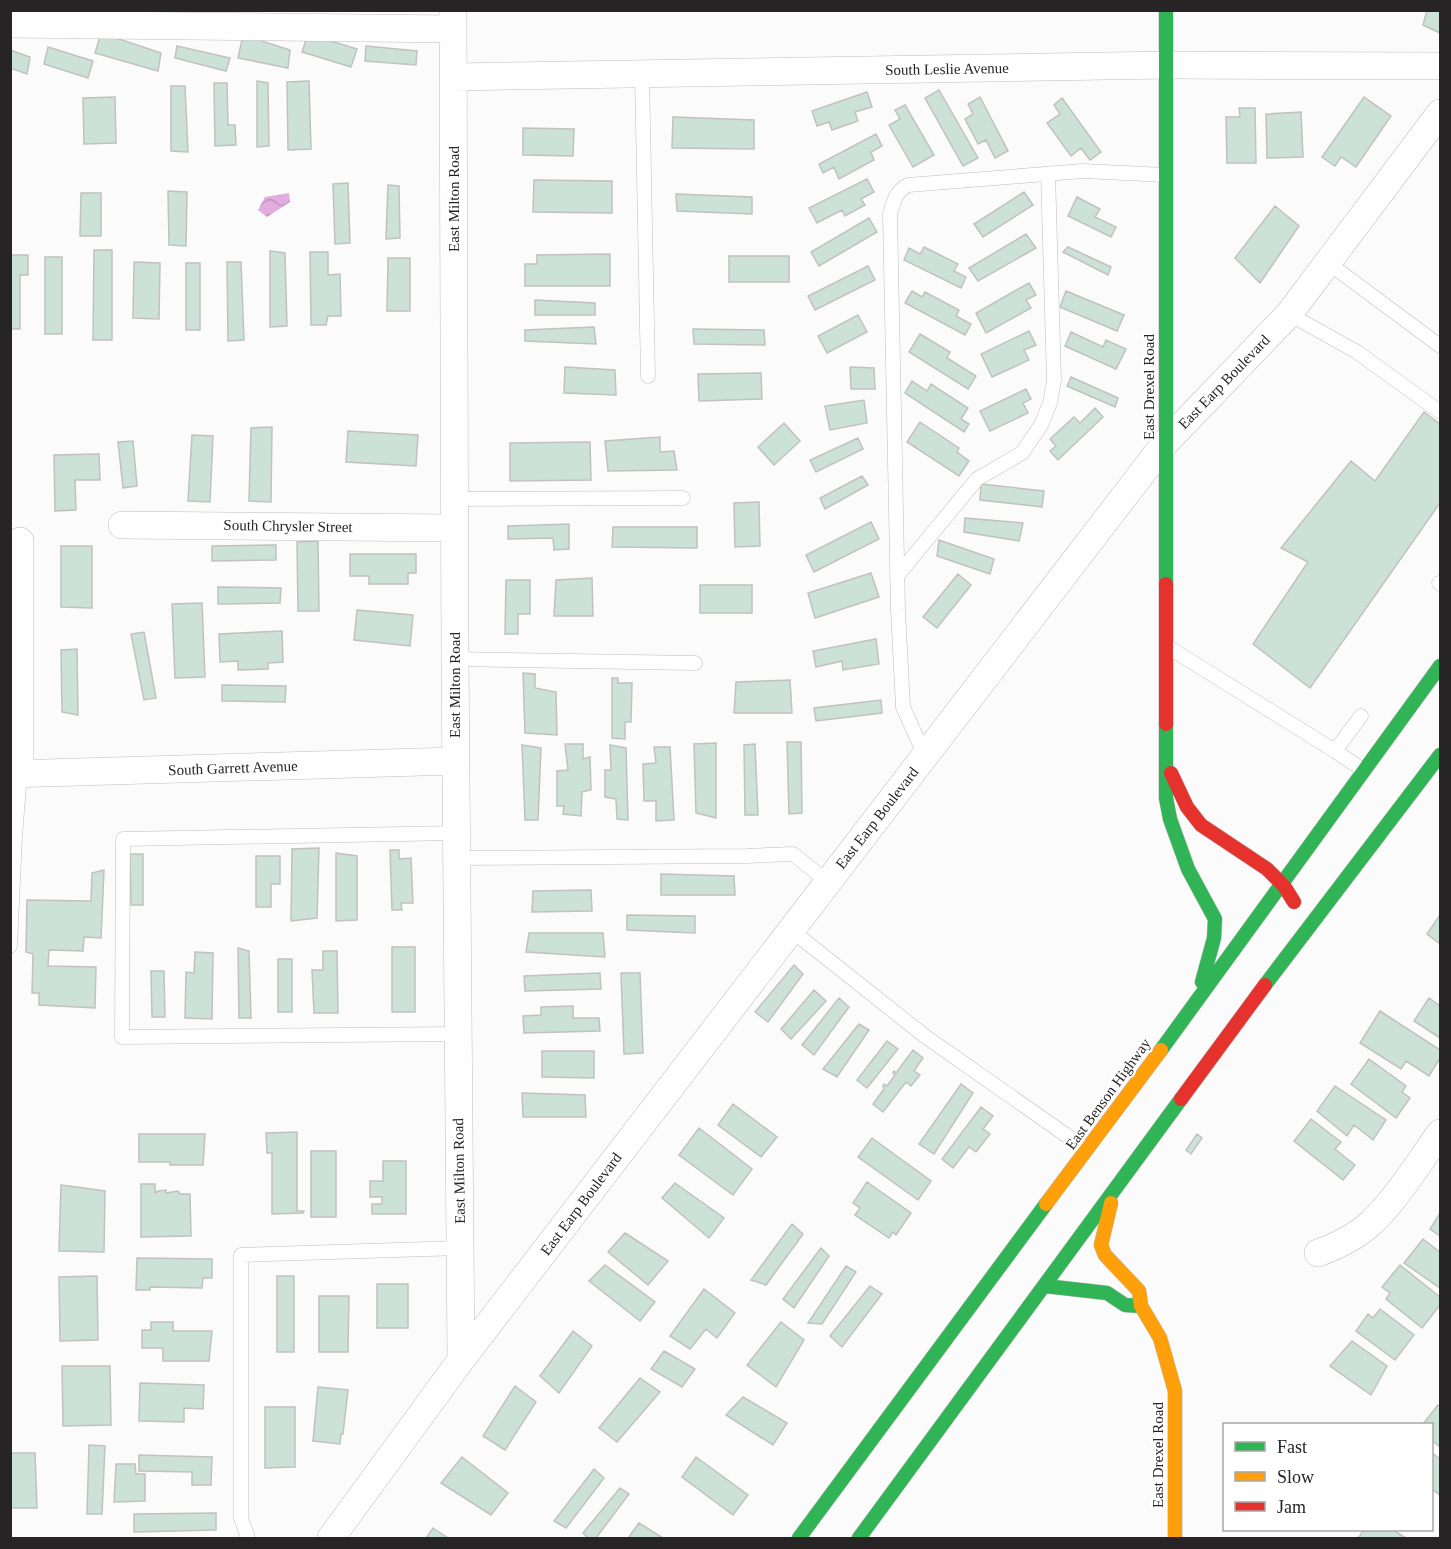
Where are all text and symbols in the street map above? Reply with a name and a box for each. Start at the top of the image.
street label: South Leslie Avenue [885,60,1009,78]
street label: East Milton Road [446,146,462,252]
street label: East Earp Boulevard [1175,331,1273,432]
street label: East Drexel Road [1141,334,1157,440]
street label: South Chrysler Street [223,517,354,535]
street label: East Milton Road [447,632,463,738]
street label: South Garrett Avenue [168,758,298,778]
street label: East Earp Boulevard [832,764,922,872]
street label: East Benson Highway [1062,1035,1154,1153]
street label: East Milton Road [450,1117,468,1224]
street label: East Earp Boulevard [537,1149,625,1258]
street label: East Drexel Road [1150,1402,1166,1508]
legend [1223,1423,1433,1531]
text: Fast [1277,1437,1307,1457]
text: Slow [1277,1467,1314,1487]
text: Jam [1277,1497,1306,1517]

